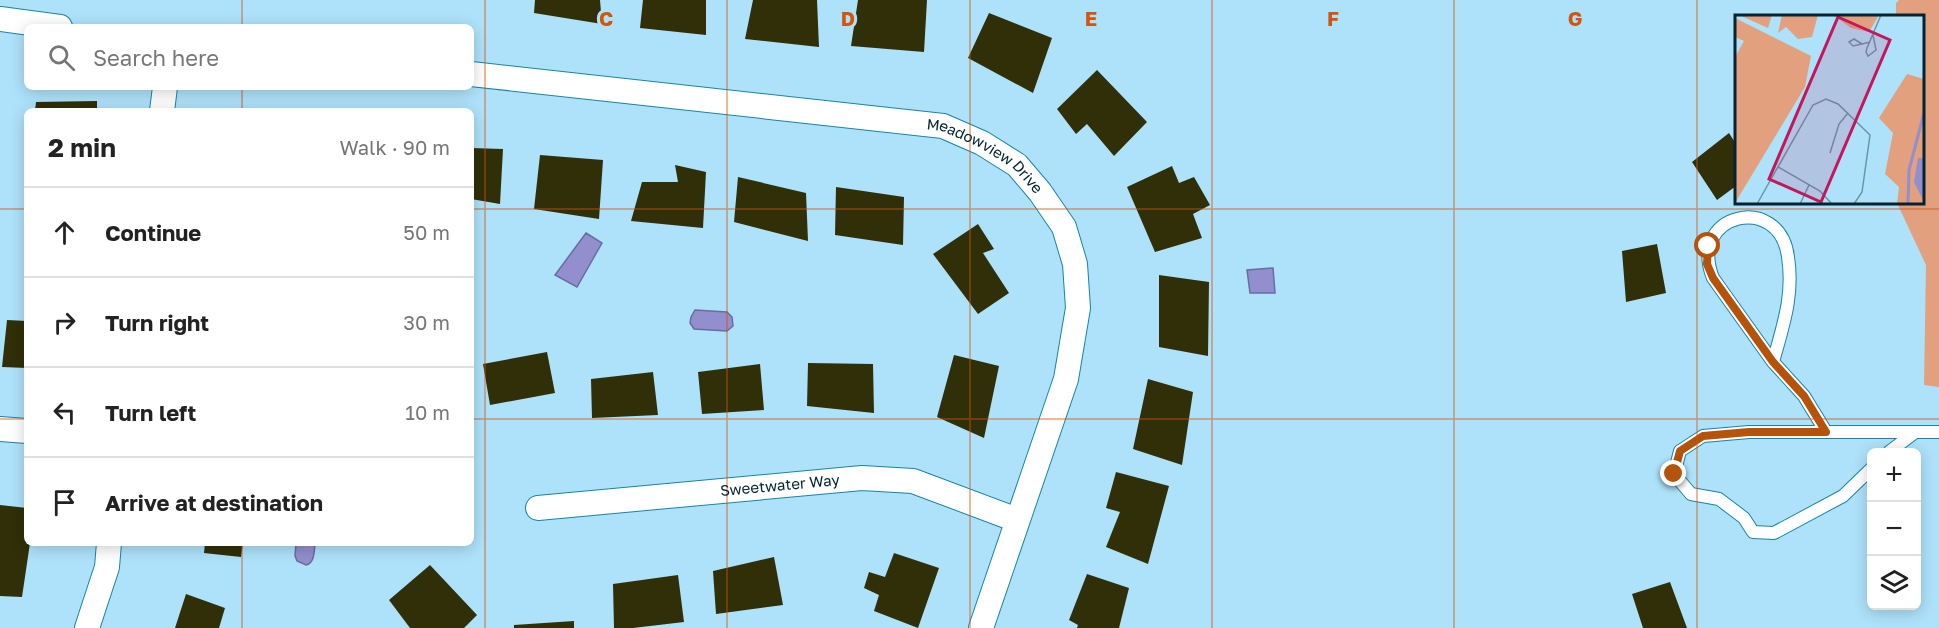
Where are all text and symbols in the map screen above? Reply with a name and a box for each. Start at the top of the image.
text: C [599,6,613,30]
text: D [841,6,855,30]
text: E [1085,6,1097,30]
text: F [1327,6,1339,30]
text: G [1568,6,1582,30]
inset map [1735,15,1924,204]
search box [24,24,474,90]
icon: search [45,41,78,74]
text: Search here [93,44,219,71]
street label: Meadowview Drive [926,114,1047,197]
text: 2 min [48,132,116,163]
text: Walk · 90 m [339,135,450,159]
icon: ahead [48,216,81,249]
text: Continue [105,219,201,246]
text: 50 m [403,220,450,244]
route start [1694,232,1720,258]
icon: right [48,306,81,339]
text: Turn right [105,309,209,336]
text: 30 m [403,310,450,334]
icon: left [48,396,81,429]
text: Turn left [105,399,196,426]
text: 10 m [405,400,450,424]
map controls [1867,448,1921,610]
button: + [1867,448,1921,502]
route end [1660,460,1686,486]
street label: Sweetwater Way [719,470,841,499]
icon: arrive [48,486,81,519]
text: Arrive at destination [105,489,323,516]
button: − [1867,502,1921,556]
button: layers [1867,556,1921,610]

